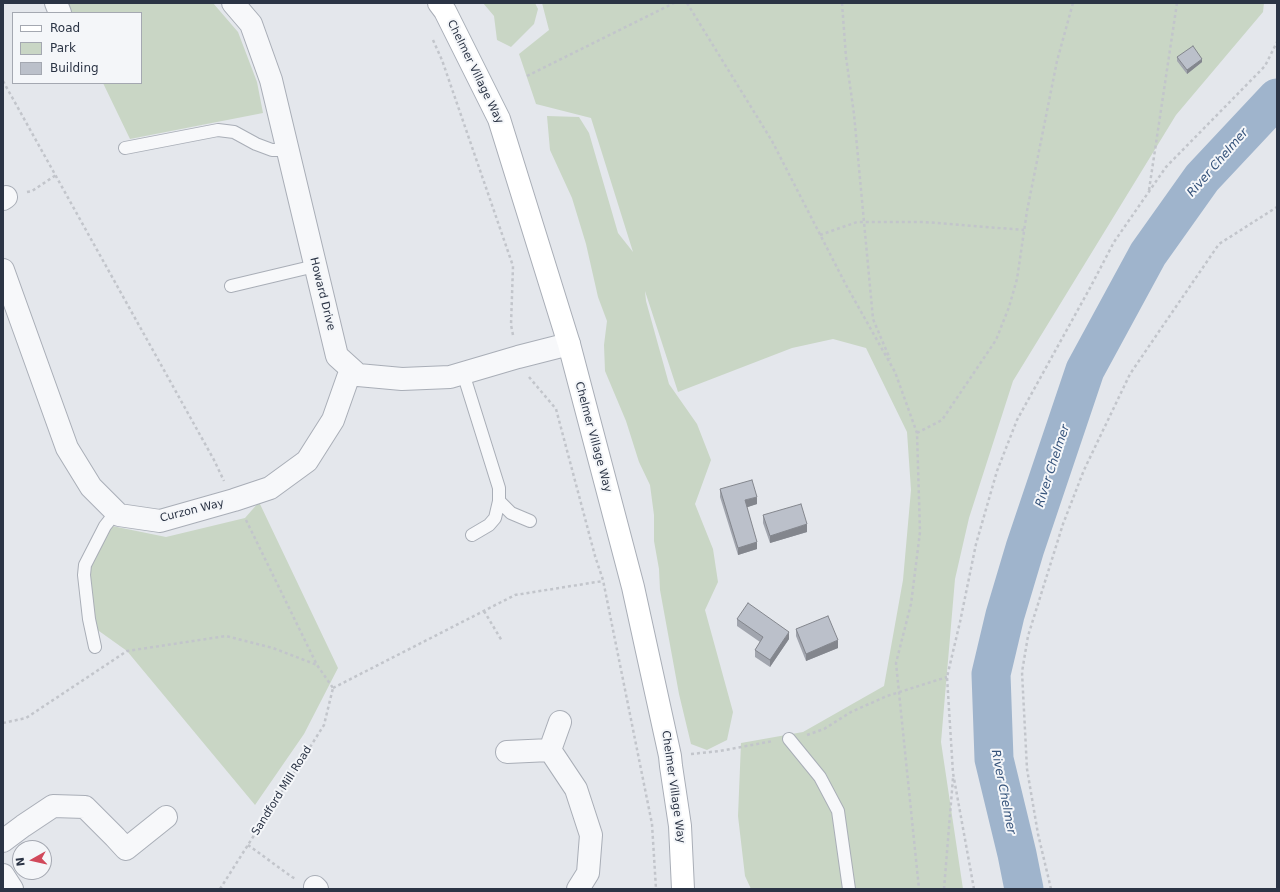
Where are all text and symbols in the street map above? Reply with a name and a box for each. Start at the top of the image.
legend [12,12,142,84]
street label: Chelmer Village Way [444,18,506,126]
text: Road [50,21,80,35]
text: Park [50,41,76,55]
text: Building [50,61,99,75]
water label: River Chelmer [1184,126,1252,200]
street label: Howard Drive [307,256,337,332]
street label: Chelmer Village Way [572,380,614,494]
water label: River Chelmer [1033,423,1073,509]
street label: Curzon Way [159,497,225,525]
street label: Chelmer Village Way [659,730,687,844]
street label: Sandford Mill Road [249,744,315,838]
water label: River Chelmer [988,749,1018,835]
north arrow [12,840,52,880]
text: N [14,856,28,867]

